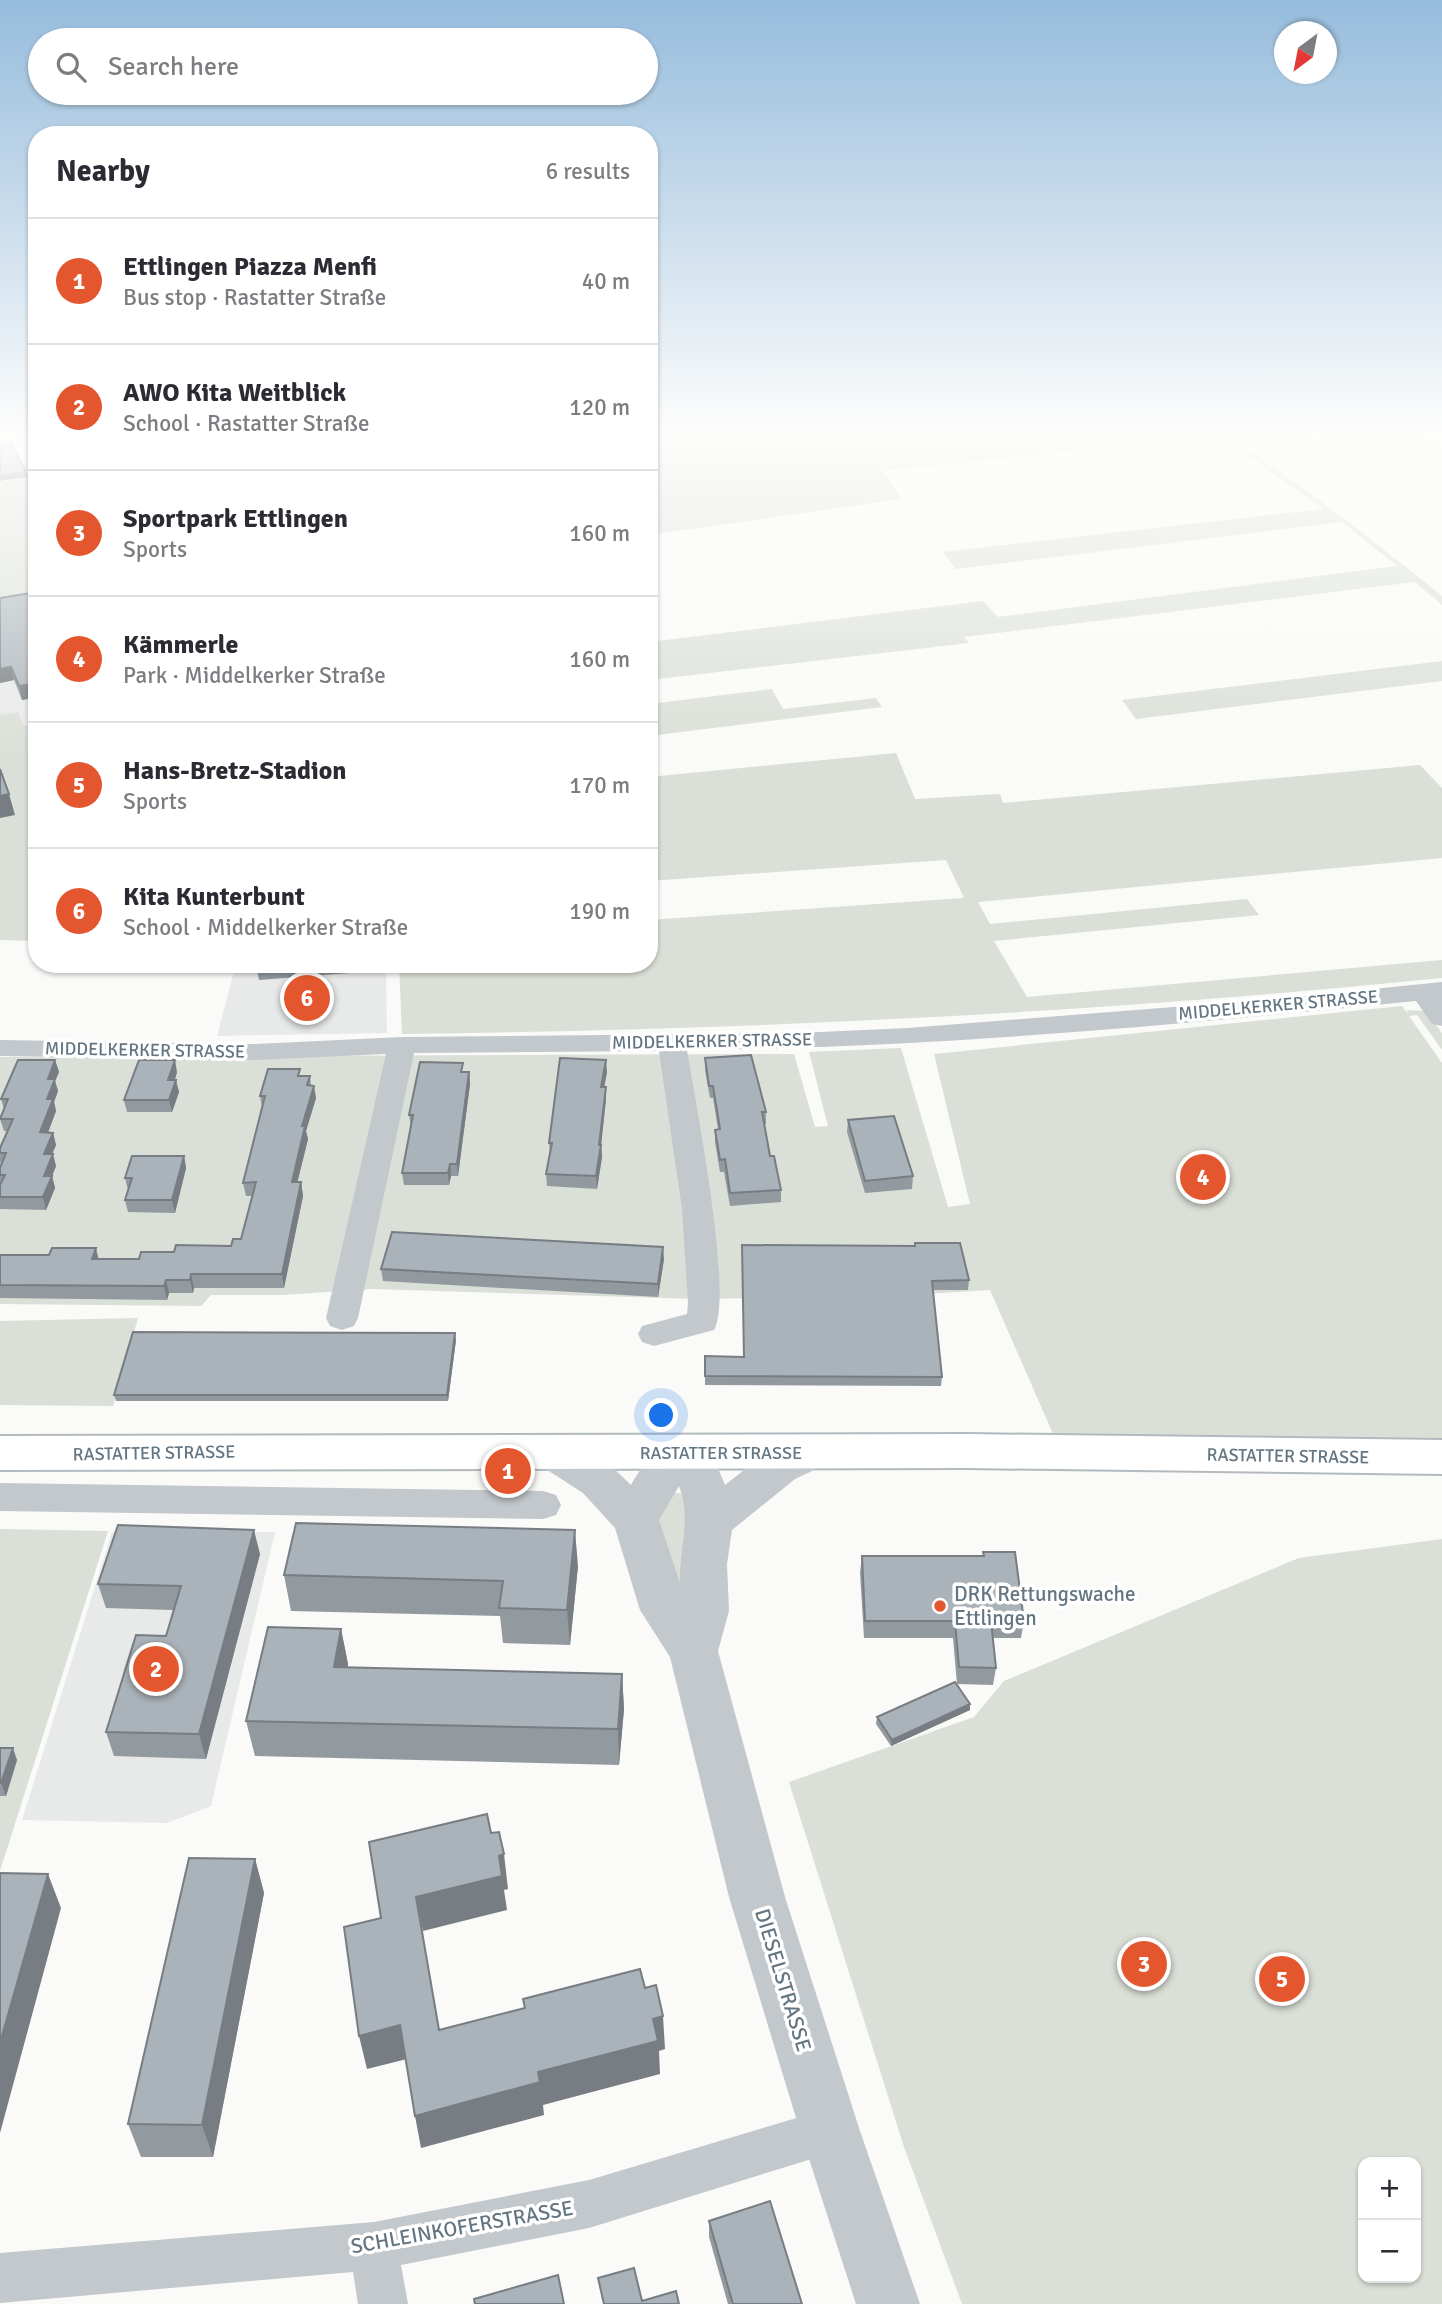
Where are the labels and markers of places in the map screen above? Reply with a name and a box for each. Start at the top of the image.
pin: 6 [284,972,330,1024]
pin: 4 [1180,1151,1226,1203]
pin: 1 [485,1445,531,1497]
place label: DRK Rettungswache Ettlingen [954,1581,1136,1631]
marker: DRK Rettungswache Ettlingen [932,1598,948,1614]
pin: 2 [133,1643,179,1695]
pin: 3 [1121,1938,1167,1990]
pin: 5 [1259,1953,1305,2005]

